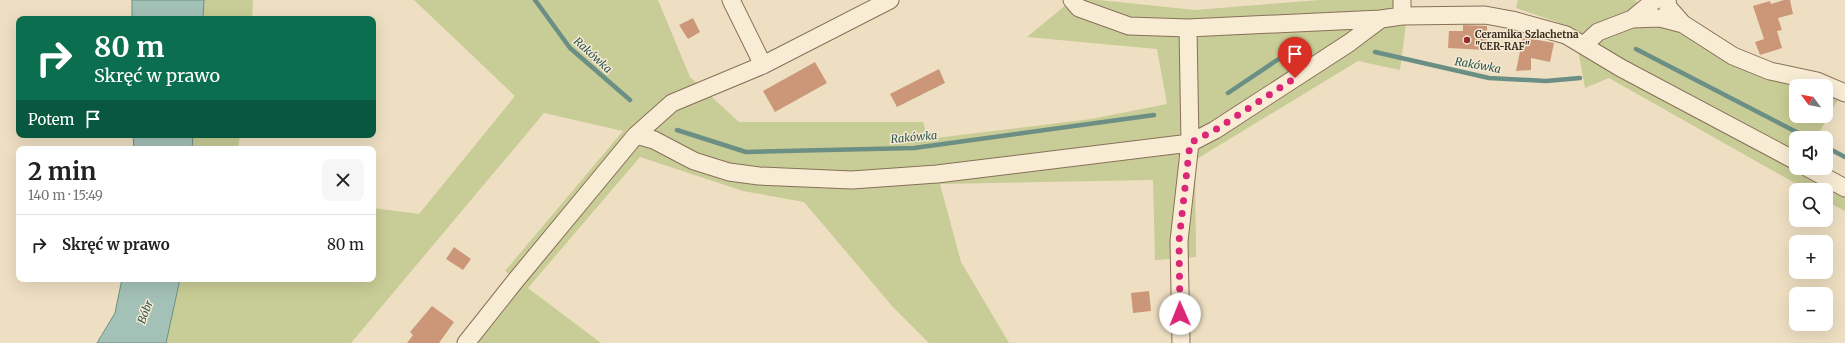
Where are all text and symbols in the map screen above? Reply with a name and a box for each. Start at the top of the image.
place label: Ceramika Szlachetna "CER-RAF" [1475,28,1579,53]
text: 80 m [94,29,165,65]
icon: right [28,32,80,84]
water label: Rakówka [571,34,615,76]
marker: Ceramika Szlachetna "CER-RAF" [1462,35,1472,45]
pin [1278,37,1312,78]
icon: arrive [1284,43,1306,65]
water label: Rakówka [1454,54,1502,76]
text: Skręć w prawo [94,64,220,87]
north arrow [1789,79,1833,123]
map controls [1789,79,1833,331]
icon: arrive [82,108,104,130]
text: Potem [28,110,74,129]
water label: Rakówka [890,128,938,146]
button: sound [1789,131,1833,175]
text: 2 min [28,156,96,187]
button: close [322,159,364,201]
button: search [1789,183,1833,227]
text: 140 m · 15:49 [28,187,103,204]
icon: right [28,234,50,256]
text: Skręć w prawo [62,235,170,254]
text: 80 m [327,235,364,254]
button: + [1789,235,1833,279]
button: − [1789,287,1833,331]
position arrow [1159,293,1201,335]
water label: Bóbr [134,298,156,326]

